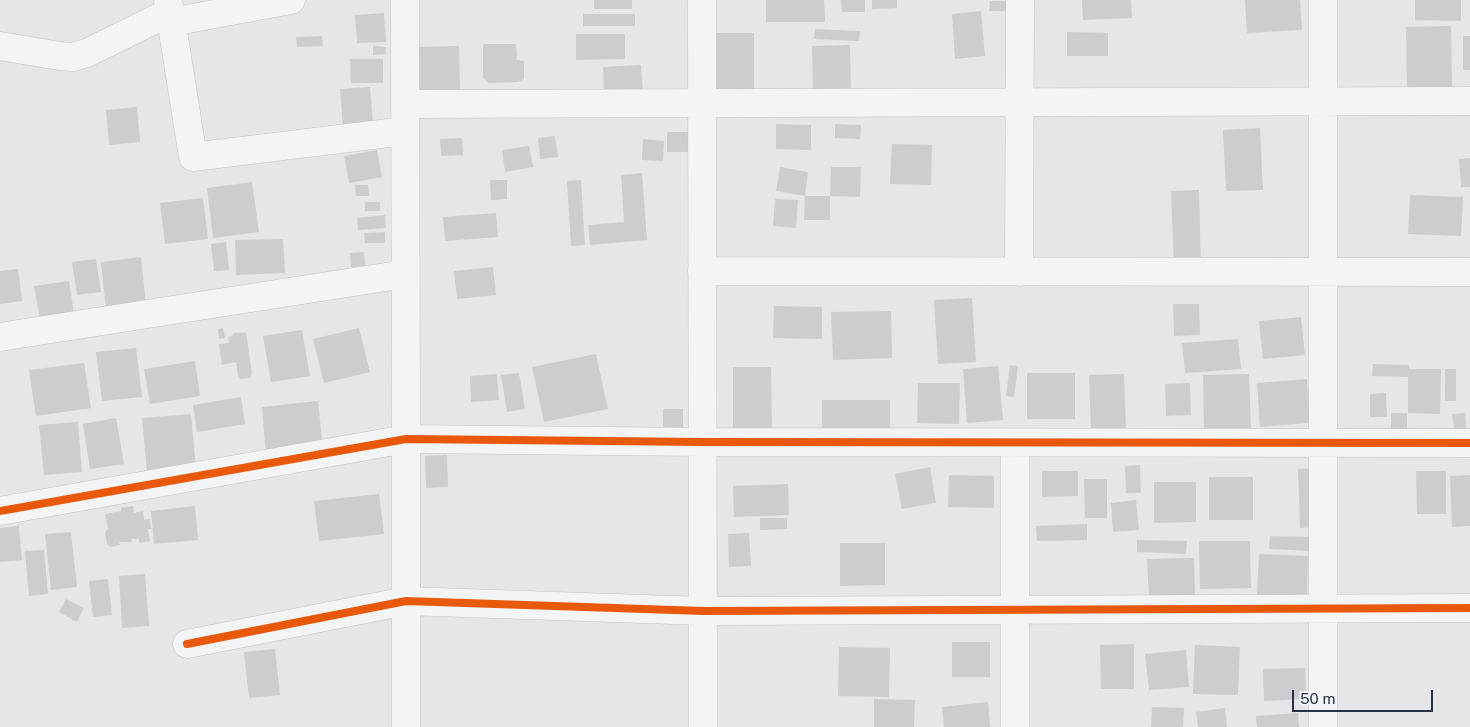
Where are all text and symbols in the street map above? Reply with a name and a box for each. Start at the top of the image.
scale bar [1295,680,1436,712]
text: 50 m [1300,690,1335,707]

